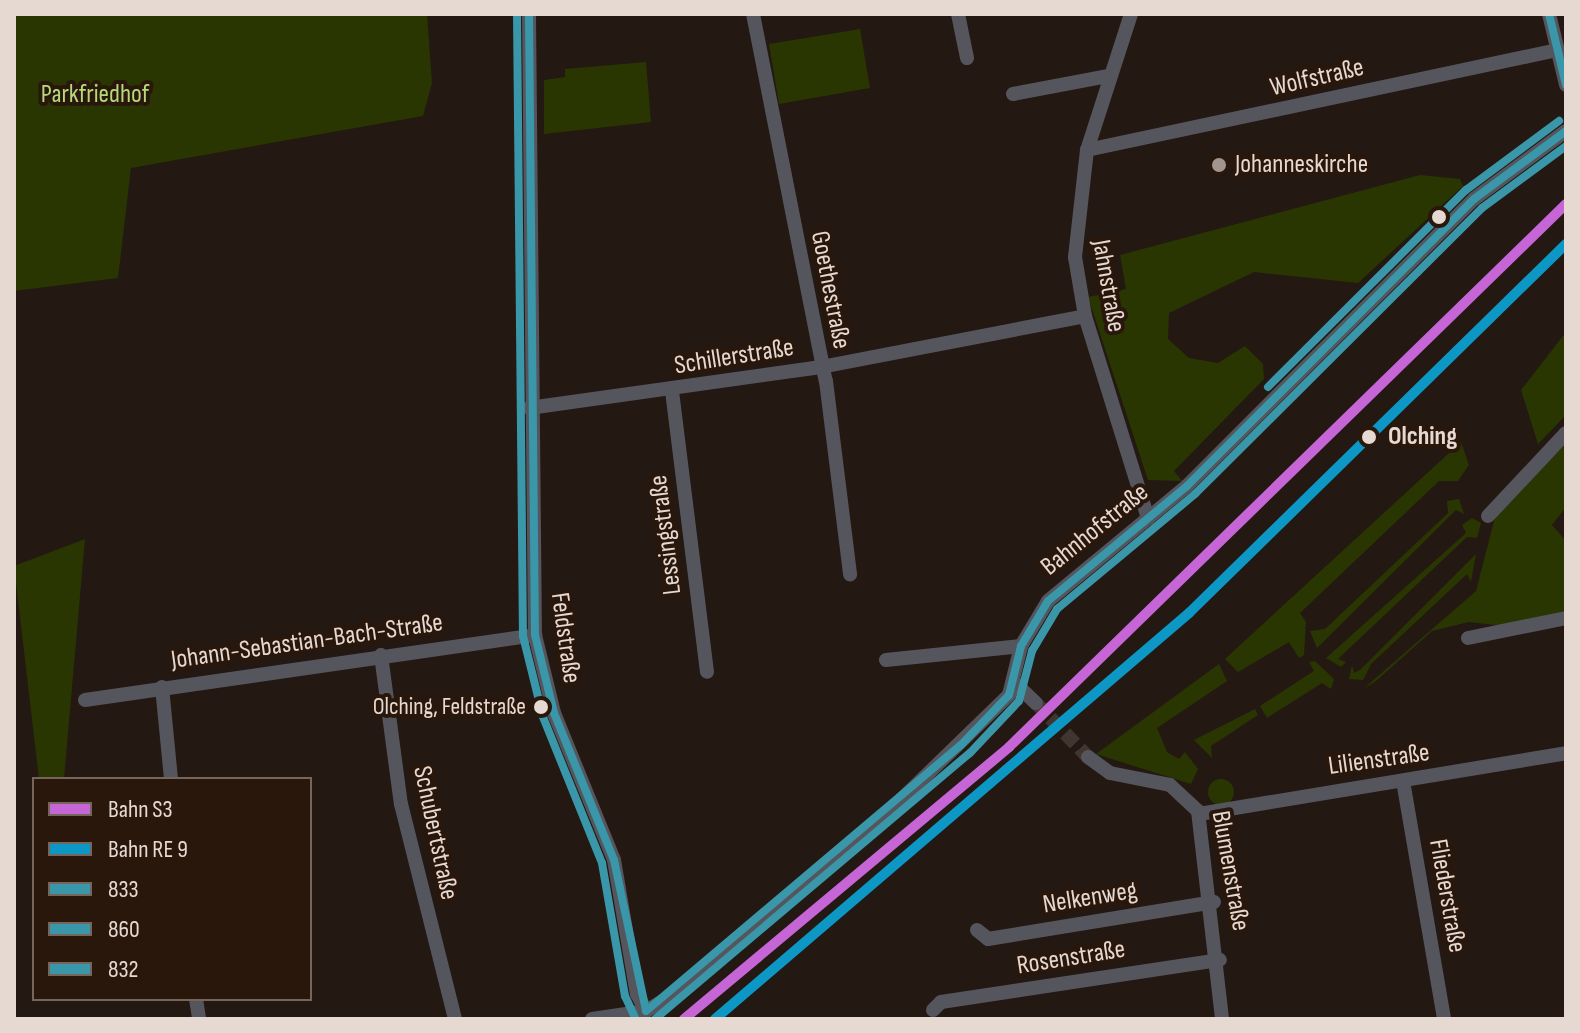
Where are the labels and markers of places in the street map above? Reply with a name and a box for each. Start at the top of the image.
place label: Johanneskirche [1235,149,1368,181]
marker: Johanneskirche [1210,156,1228,174]
unlabelled marker [1431,209,1447,225]
place label: Olching [1388,421,1457,453]
marker: Olching [1357,425,1381,449]
place label: Olching, Feldstraße [373,693,526,721]
marker: Olching, Feldstraße [533,699,549,715]

